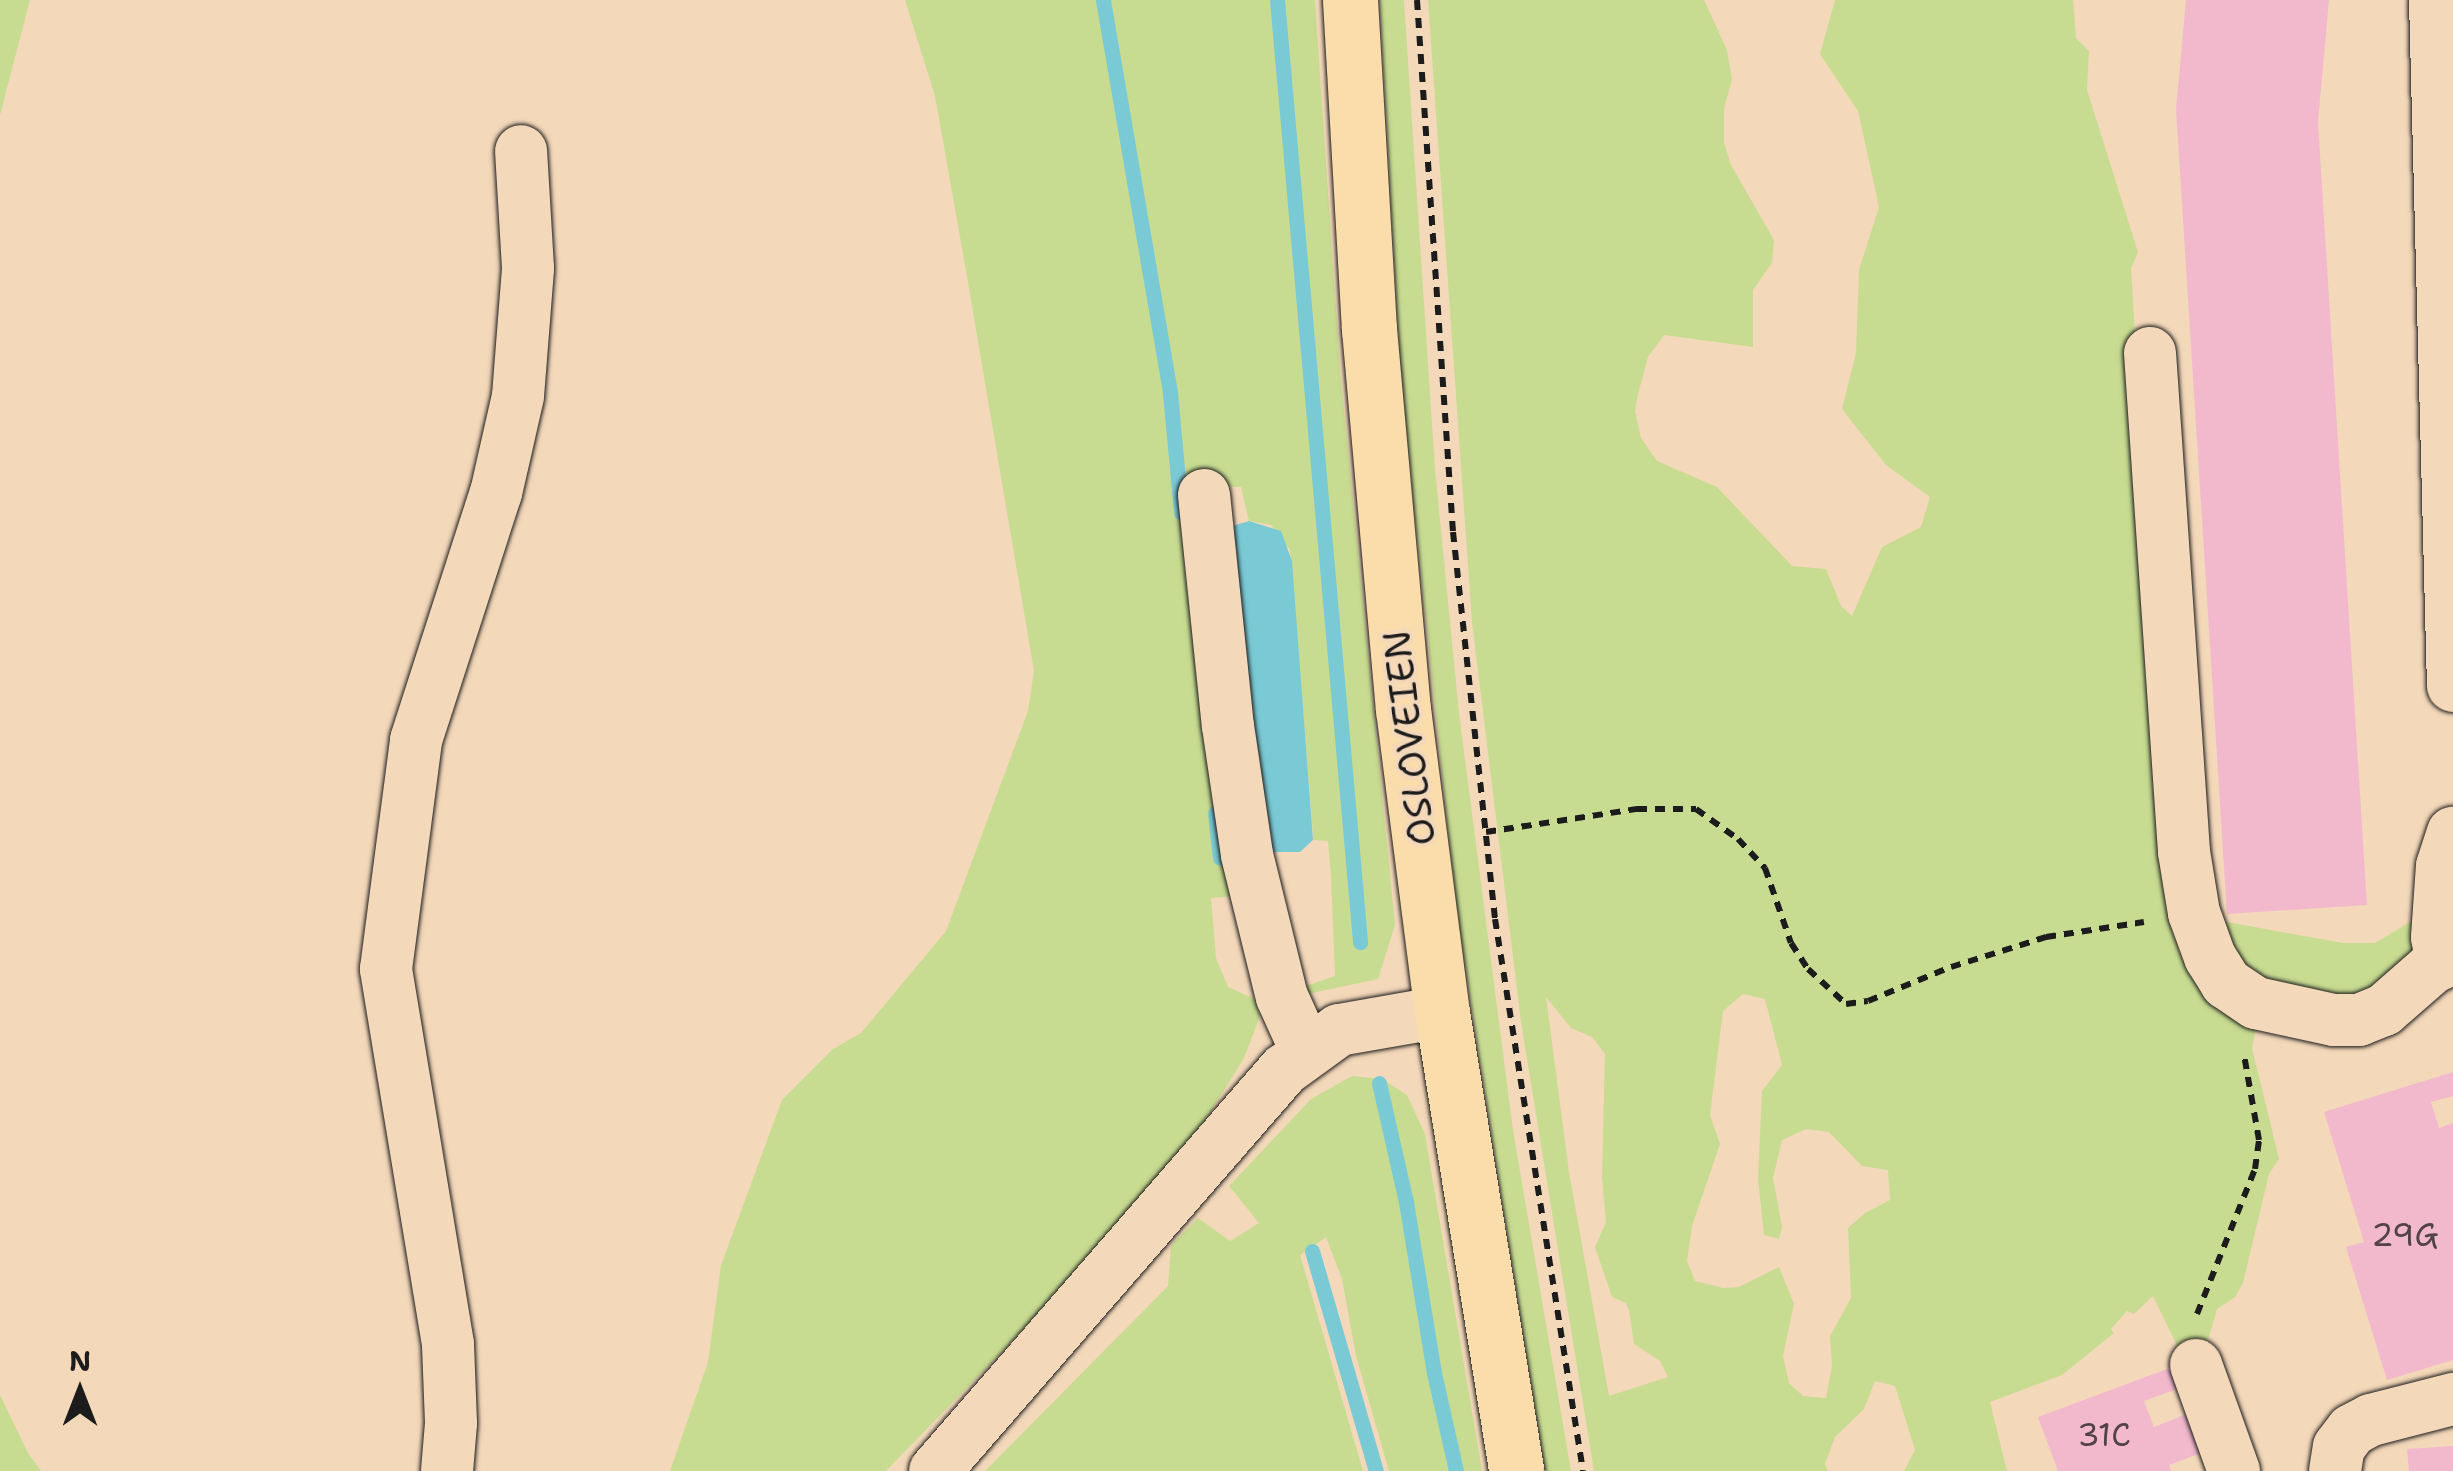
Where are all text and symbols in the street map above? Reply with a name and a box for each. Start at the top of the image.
street label: OSLOVEIEN [1373,628,1445,848]
house number: 29G [2371,1216,2439,1254]
north arrow [30,1341,130,1441]
text: N [69,1342,91,1380]
house number: 31C [2077,1416,2131,1454]

